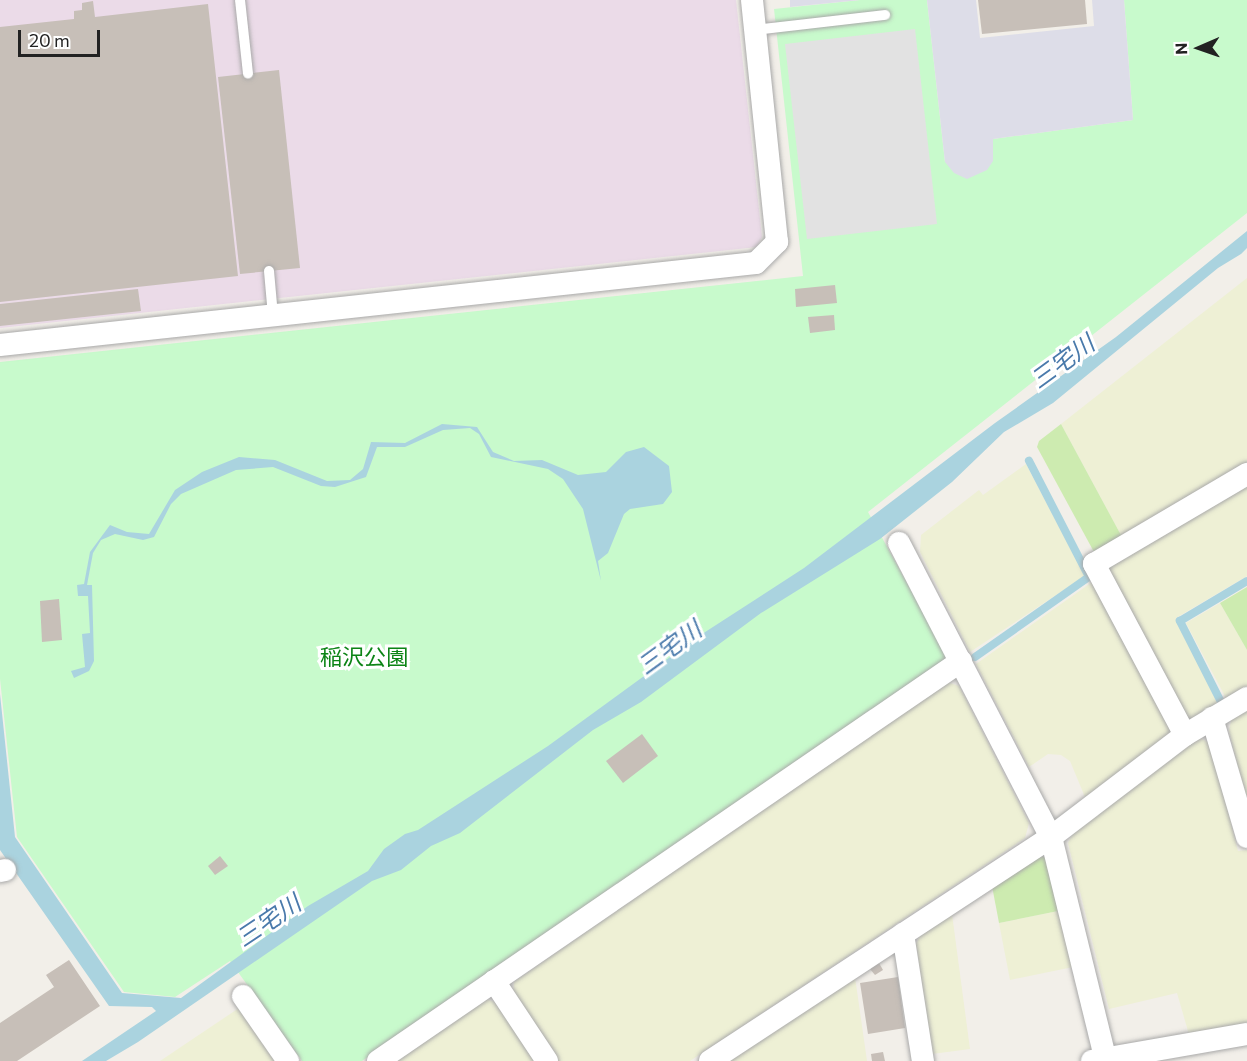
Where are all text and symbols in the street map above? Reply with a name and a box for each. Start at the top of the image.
scale bar [21,18,104,56]
north arrow [1169,18,1229,78]
text: 20 m [29,29,70,51]
text: N [1171,42,1190,55]
water label: 三宅川 [1024,328,1100,394]
water label: 三宅川 [631,614,707,680]
park label: 稲沢公園 [320,644,408,670]
water label: 三宅川 [230,888,306,952]

